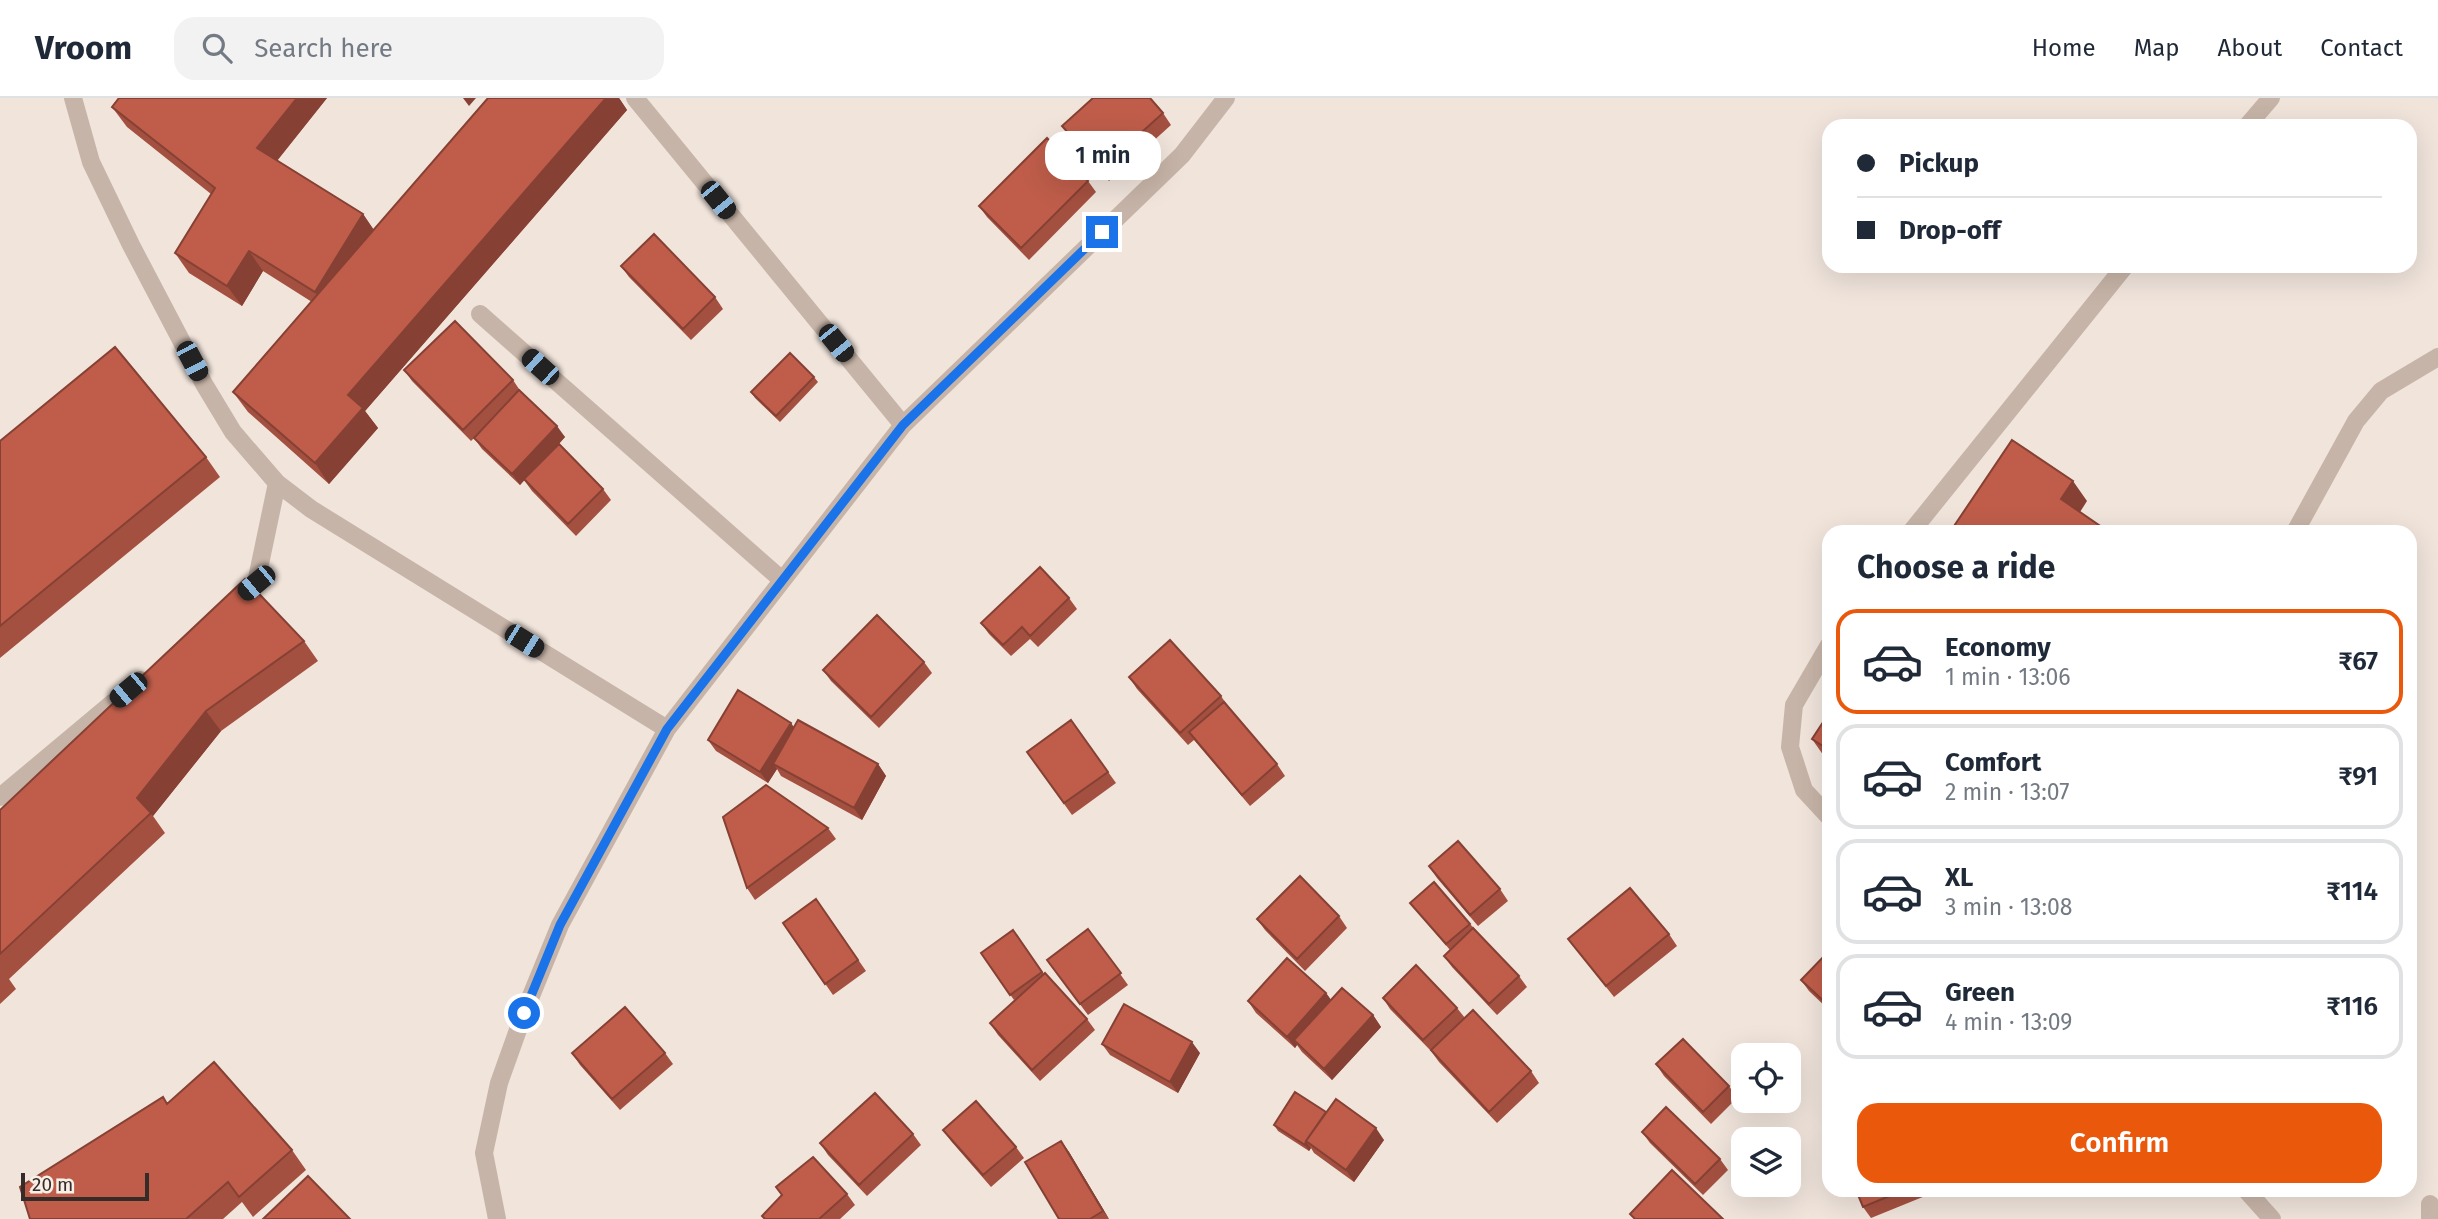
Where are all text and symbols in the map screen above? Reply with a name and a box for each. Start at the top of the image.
search box [174,17,664,80]
text: Vroom [35,28,132,68]
icon: search [198,29,236,67]
text: Search here [254,33,393,64]
text: Home [2032,34,2096,62]
text: Map [2134,34,2180,62]
text: About [2218,34,2282,62]
text: Contact [2320,34,2403,62]
callout: 1 min [1044,130,1160,180]
text: 1 min [1075,141,1131,169]
text: Pickup [1899,148,1979,179]
car [697,177,740,223]
text: Drop-off [1899,215,2001,246]
route end [1086,216,1118,248]
car [815,320,858,366]
car [173,338,212,384]
car [518,345,563,389]
text: Choose a ride [1857,548,2055,586]
car [234,561,279,605]
car [501,621,548,661]
icon: car [1861,630,1924,693]
text: Economy [1945,632,2051,663]
text: ₹67 [2338,646,2378,677]
text: 1 min · 13:06 [1945,663,2071,691]
car [106,668,151,712]
icon: car [1861,745,1924,808]
text: Comfort [1945,747,2041,778]
text: ₹91 [2338,761,2378,792]
text: 2 min · 13:07 [1945,778,2069,806]
icon: car [1861,860,1924,923]
text: XL [1945,862,1973,893]
text: ₹114 [2326,876,2378,907]
text: 3 min · 13:08 [1945,893,2072,921]
icon: car [1861,975,1924,1038]
text: Green [1945,977,2015,1008]
text: ₹116 [2326,991,2378,1022]
route start [508,997,540,1029]
text: 4 min · 13:09 [1945,1008,2072,1036]
map controls [1731,1043,1801,1197]
button: locate [1731,1043,1801,1113]
button: Confirm [1857,1103,2382,1183]
button: layers [1731,1127,1801,1197]
scale bar [21,1170,149,1202]
text: 20 m [32,1173,73,1196]

